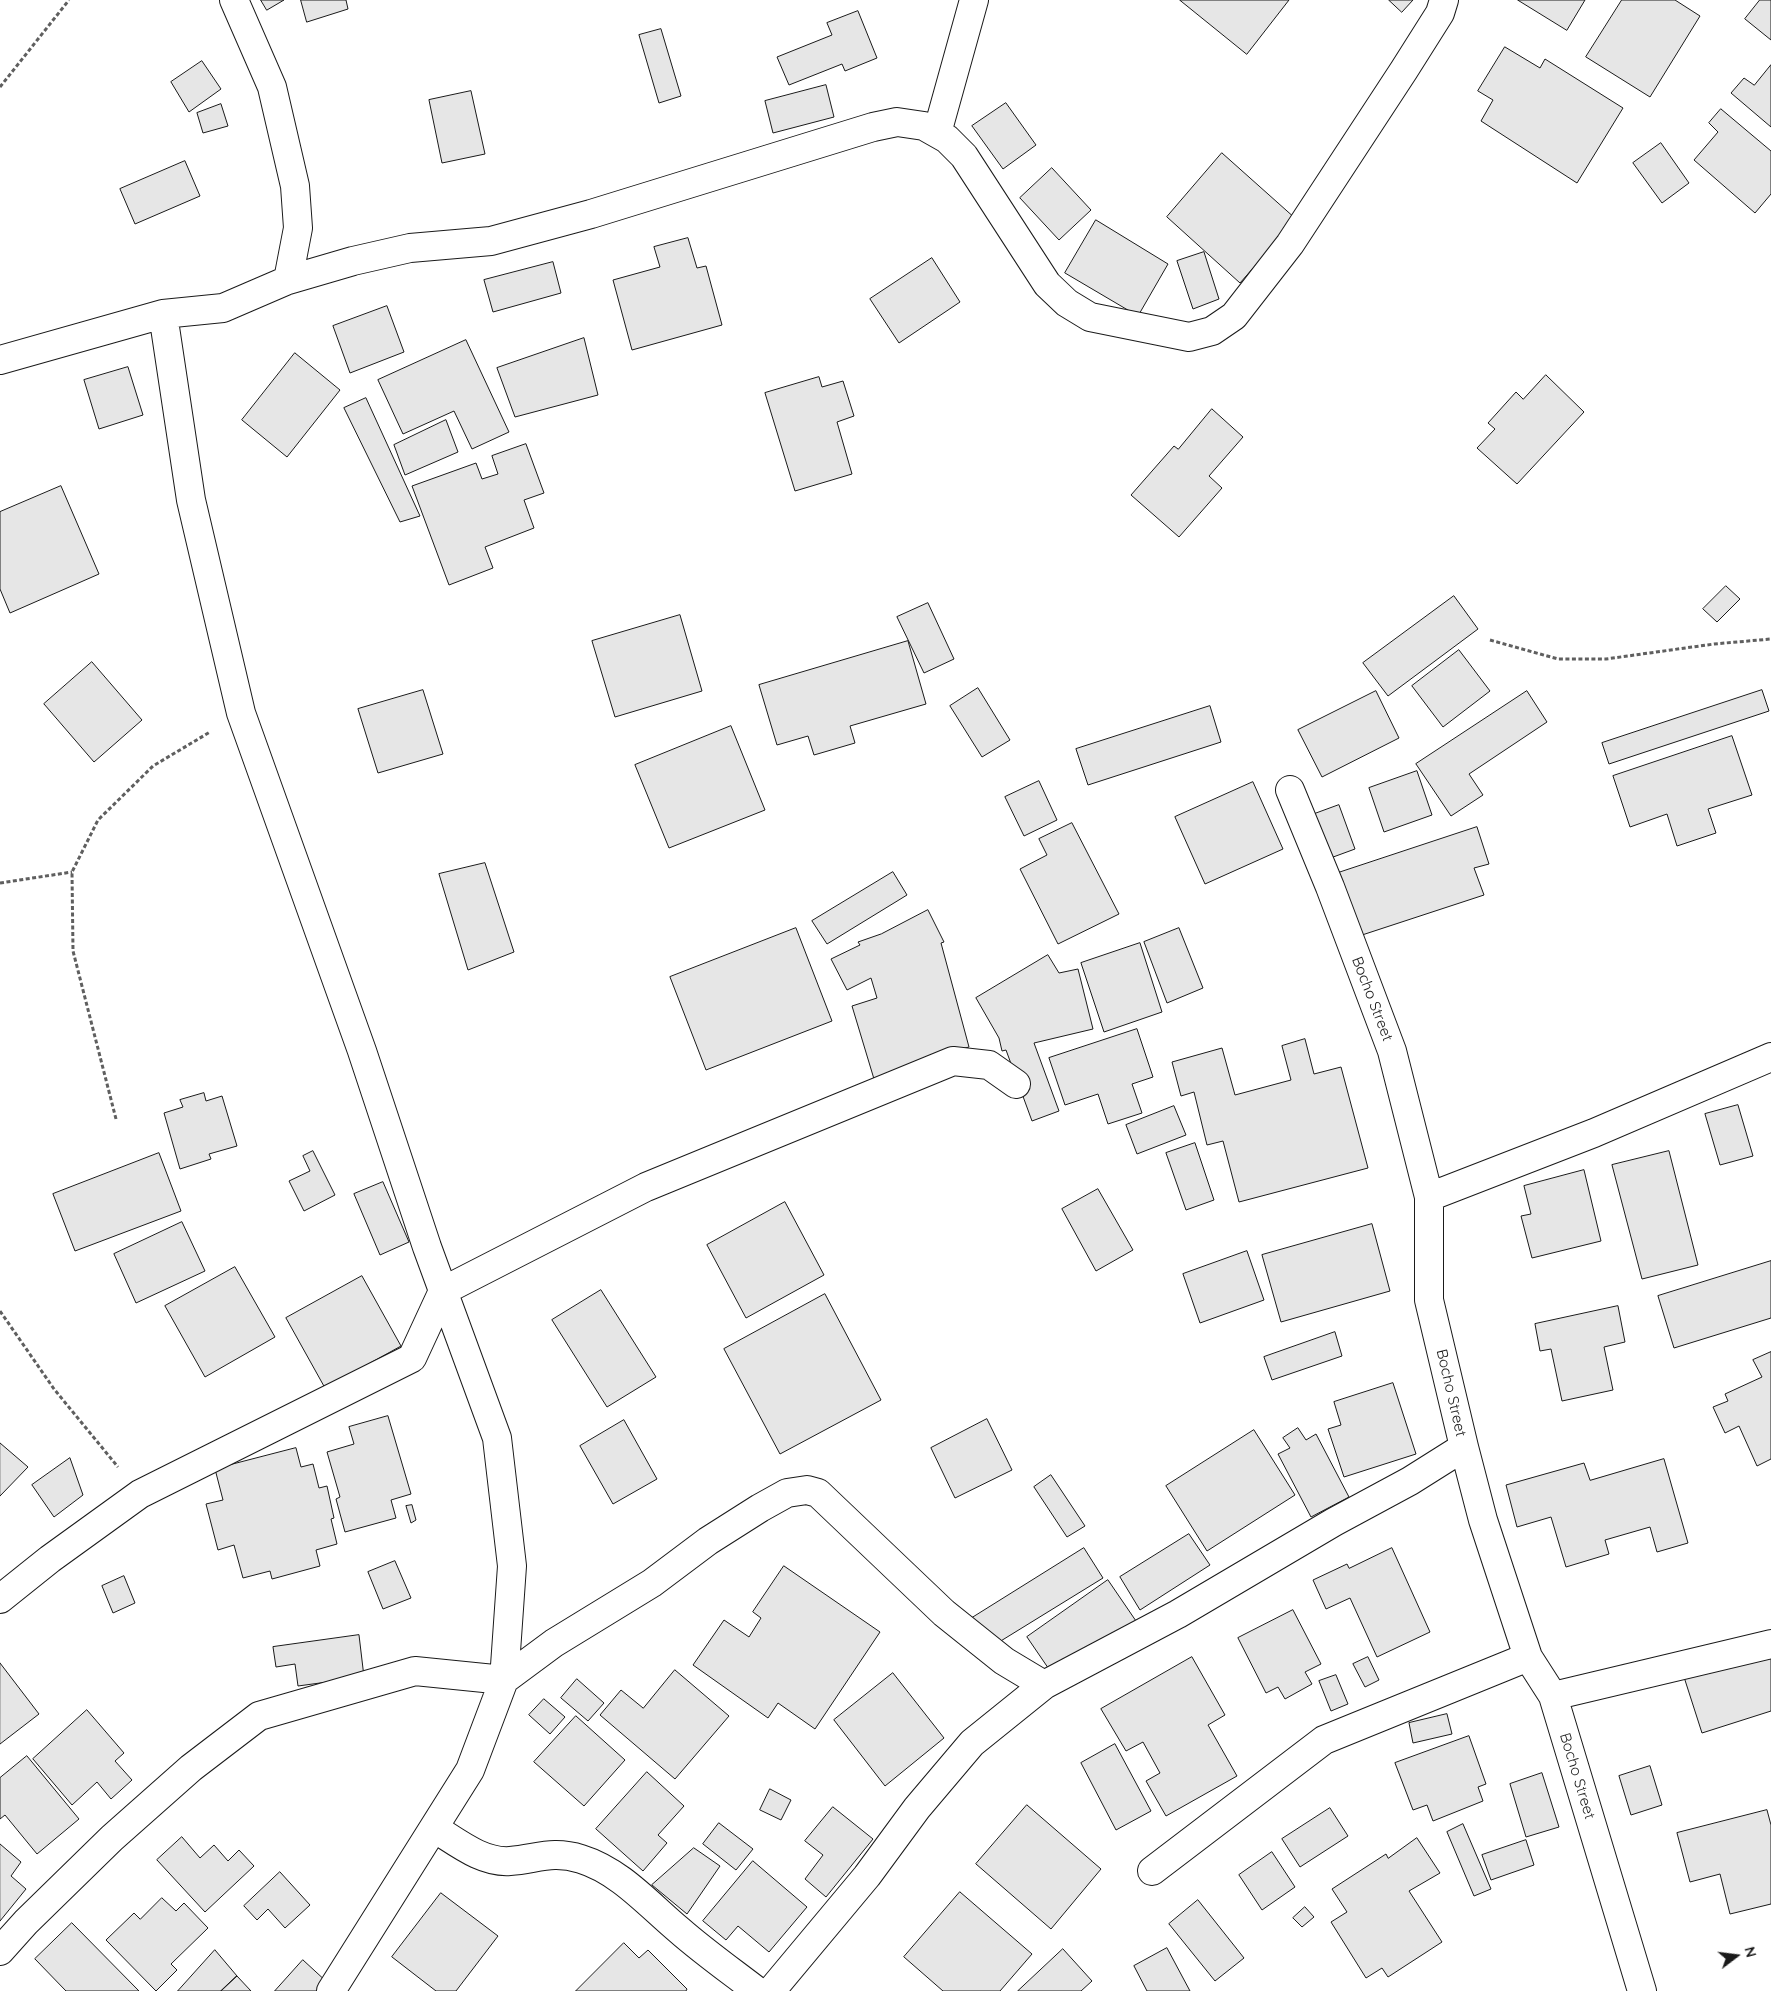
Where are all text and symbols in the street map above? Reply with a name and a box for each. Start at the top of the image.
street label: Bocho Street [1348,954,1396,1044]
street label: Bocho Street [1432,1347,1470,1439]
street label: Bocho Street [1555,1731,1599,1821]
north arrow [1711,1931,1761,1981]
text: N [1740,1945,1761,1959]

